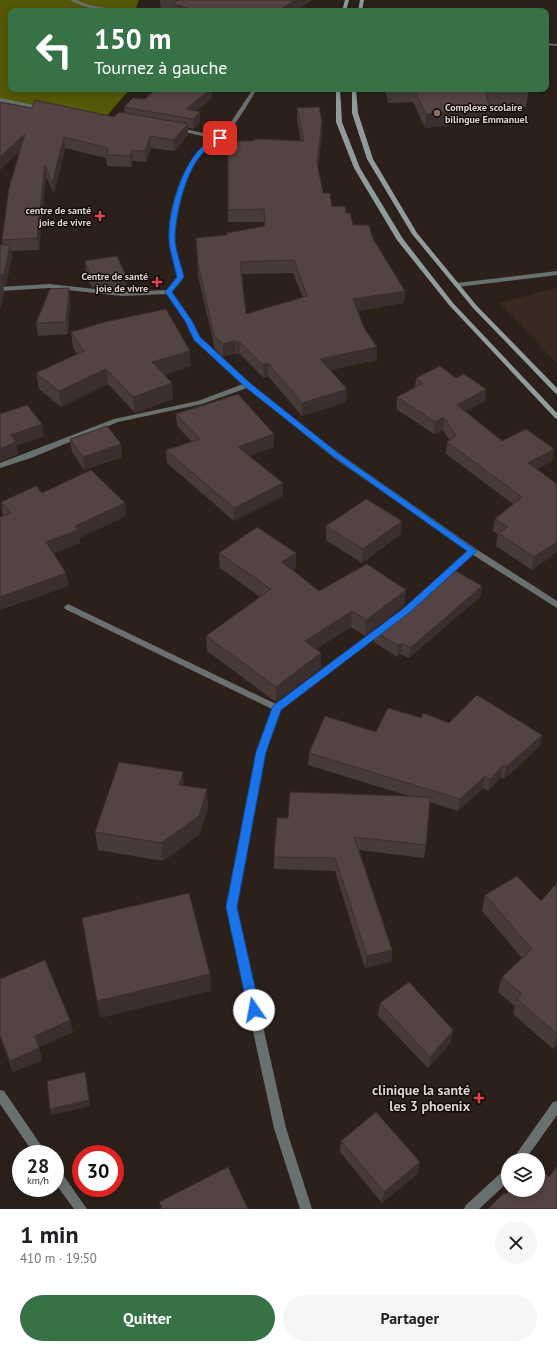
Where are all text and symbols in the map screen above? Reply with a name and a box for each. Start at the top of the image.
text: 150 m [94,20,171,57]
icon: left [28,24,80,76]
text: Tournez à gauche [94,56,227,79]
place label: Complexe scolaire bilingue Emmanuel [445,101,528,126]
marker: Complexe scolaire bilingue Emmanuel [432,108,442,118]
pin [203,121,237,155]
icon: arrive [209,127,231,149]
place label: centre de santé joie de vivre [26,204,91,229]
marker: centre de santé joie de vivre [94,210,106,222]
place label: Centre de santé joie de vivre [81,270,148,295]
marker: Centre de santé joie de vivre [151,276,163,288]
position arrow [233,989,275,1031]
place label: clinique la santé les 3 phoenix [372,1081,471,1115]
marker: clinique la santé les 3 phoenix [473,1092,485,1104]
speed limit sign: 30 [72,1145,124,1197]
text: 28 [27,1153,49,1179]
map controls [501,1153,545,1197]
button: layers [501,1153,545,1197]
text: km/h [27,1174,49,1187]
text: 1 min [20,1219,79,1250]
button: close [495,1222,537,1264]
text: 410 m · 19:50 [20,1250,97,1267]
button: Quitter [20,1295,275,1341]
button: Partager [283,1295,537,1341]

